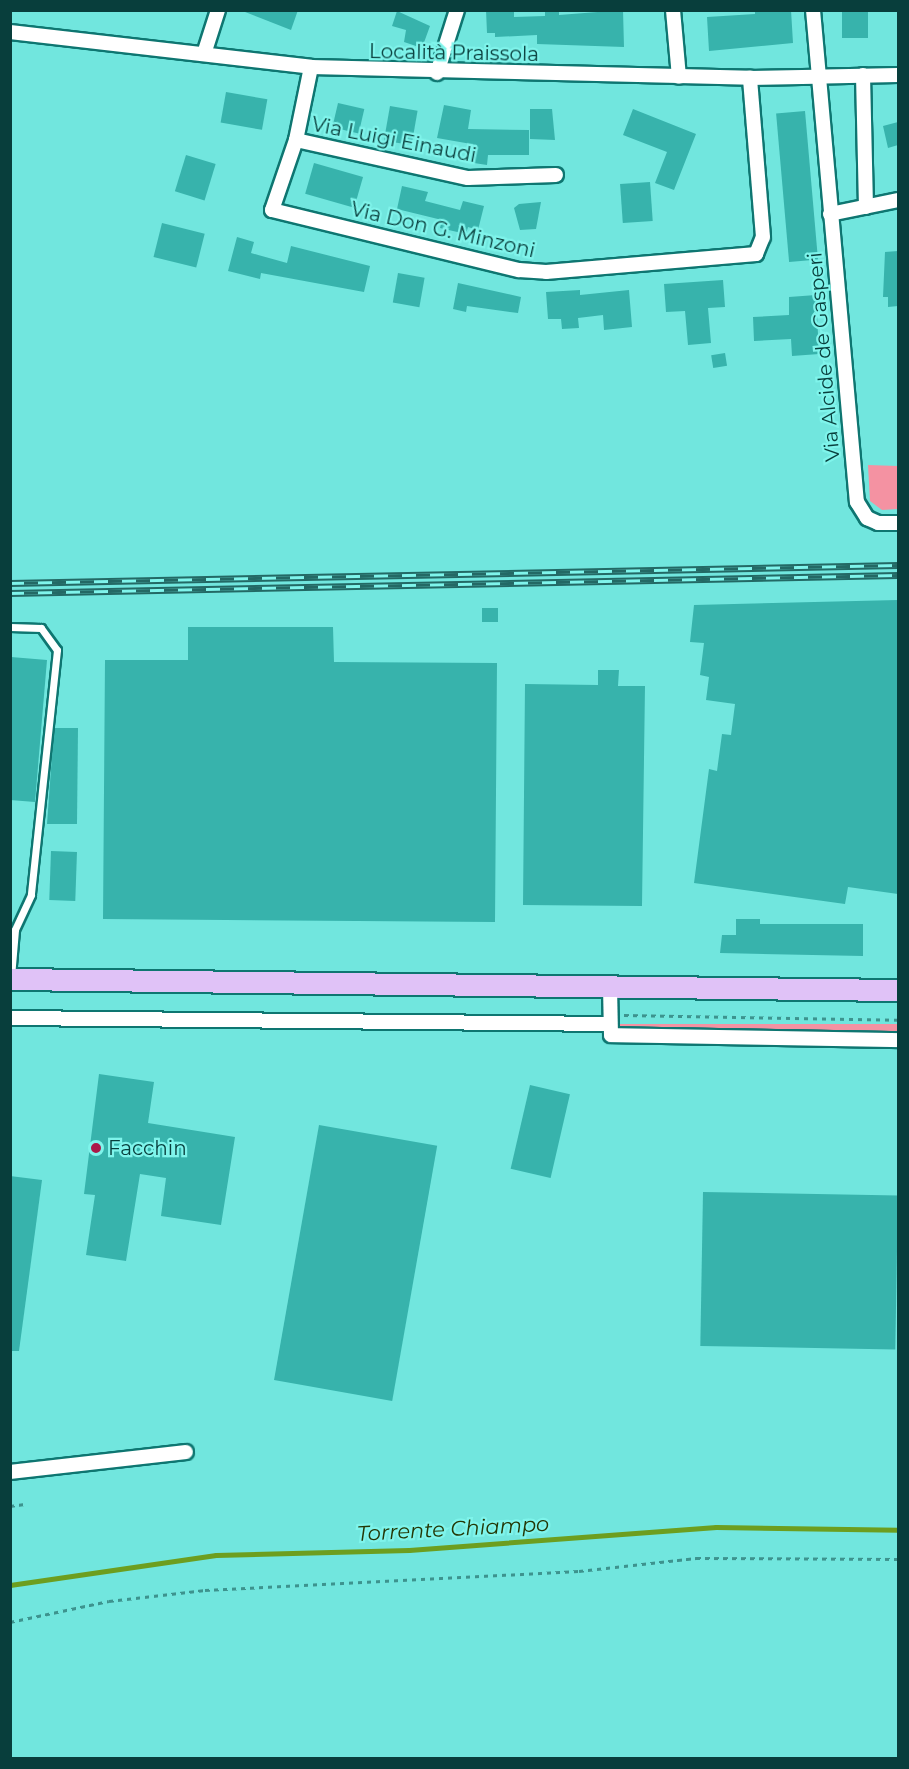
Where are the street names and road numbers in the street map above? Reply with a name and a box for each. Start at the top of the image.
street label: Località Praissola [369,40,539,66]
street label: Via Luigi Einaudi [310,112,478,168]
street label: Via Don G. Minzoni [348,197,538,263]
street label: Via Alcide de Gasperi [803,251,845,463]

